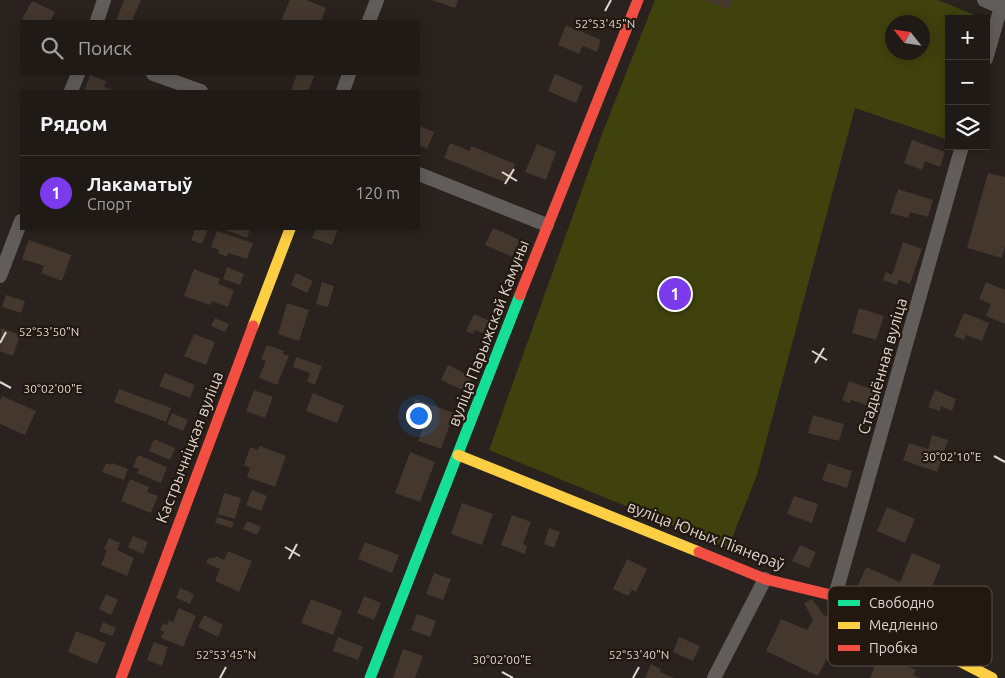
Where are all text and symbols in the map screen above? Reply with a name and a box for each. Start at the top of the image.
north arrow [885,15,930,60]
map controls [945,15,990,150]
button: + [945,15,990,60]
text: 52°53'45"N [575,17,635,30]
search box [20,20,420,75]
icon: search [38,34,66,62]
text: Поиск [78,37,132,59]
button: − [945,60,990,105]
button: layers [945,105,990,150]
text: Рядом [40,111,108,135]
text: Лакаматыў [87,173,192,195]
text: 1 [51,184,61,202]
text: 120 m [355,184,400,202]
text: Спорт [87,195,132,213]
street label: вуліца Парыжскай Камуны [444,237,532,429]
pin: 1 [659,275,691,313]
street label: Стадыённая вуліца [854,296,910,436]
text: 52°53'50"N [19,325,79,338]
street label: Кастрычніцкая вуліца [152,369,226,525]
text: 30°02'00"E [24,382,83,395]
your location [406,403,432,429]
text: 30°02'10"E [923,450,982,463]
street label: вуліца Юных Піянераў [625,497,787,573]
legend [828,586,992,666]
text: Свободно [869,595,934,611]
text: Медленно [869,617,938,633]
text: Пробка [869,640,918,656]
text: 52°53'45"N [196,648,256,661]
text: 52°53'40"N [609,648,669,661]
text: 30°02'00"E [473,653,532,666]

